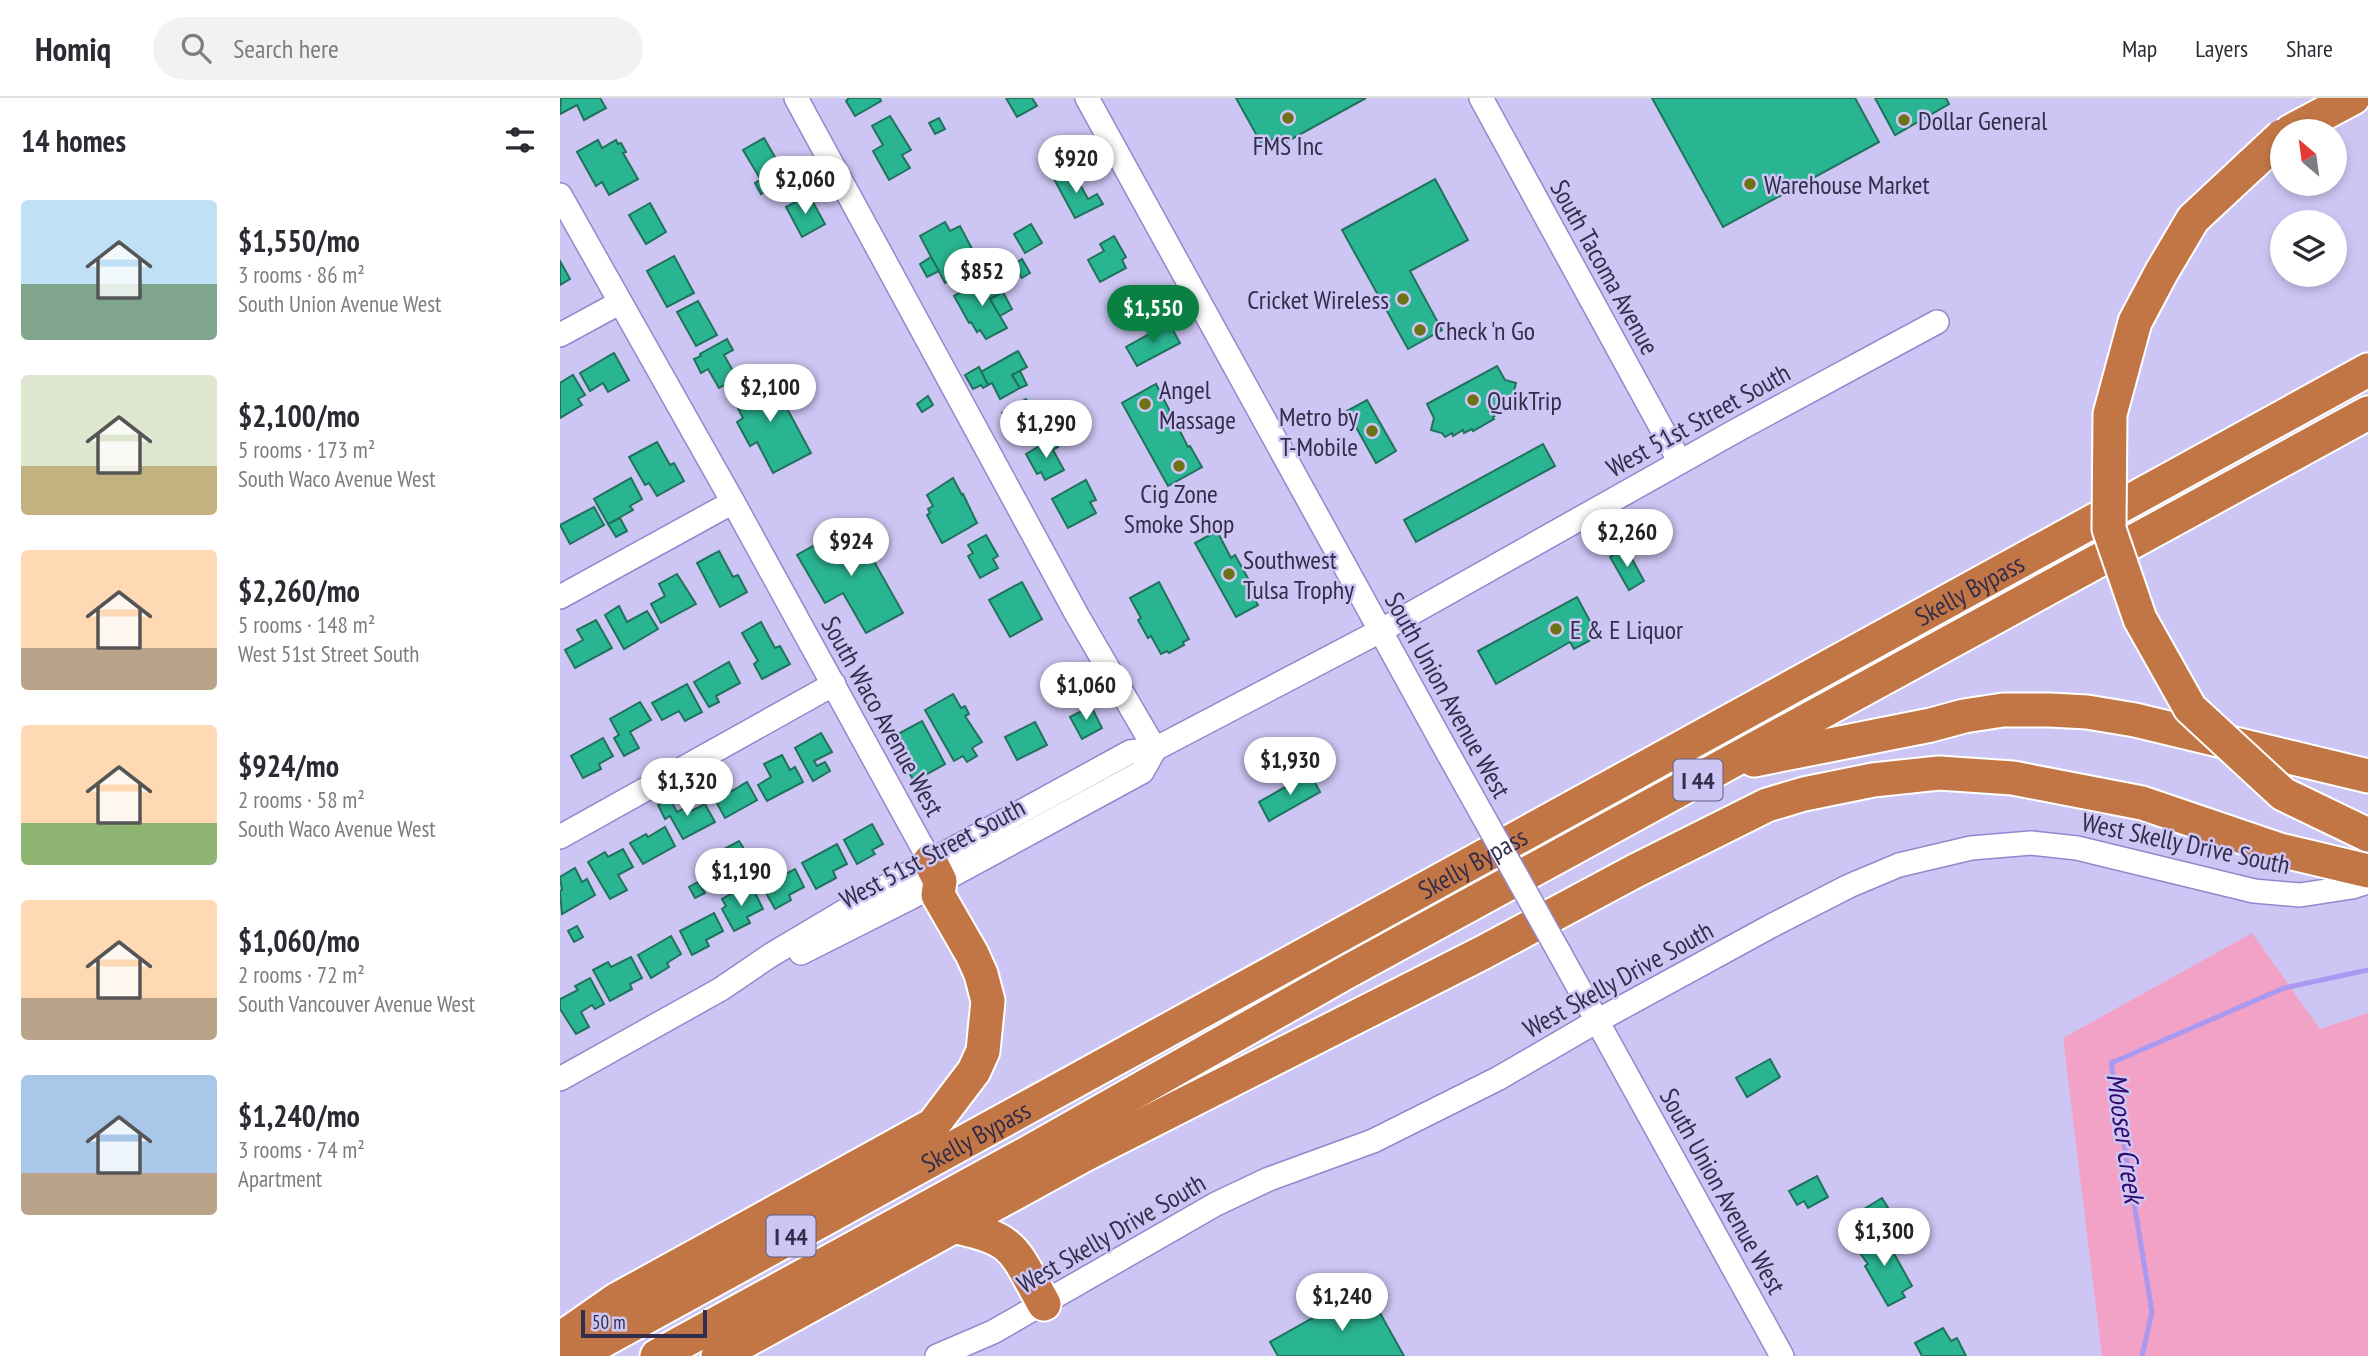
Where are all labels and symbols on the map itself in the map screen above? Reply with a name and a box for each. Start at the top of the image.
place label: Dollar General [1918,104,2047,137]
marker: FMS Inc [1280,110,1296,126]
marker: Dollar General [1896,112,1912,128]
north arrow [2270,119,2347,196]
place label: FMS Inc [1253,129,1323,162]
pin: $920 [1035,136,1117,195]
pin: $2,060 [748,156,862,216]
place label: Warehouse Market [1764,168,1930,201]
street label: South Tacoma Avenue [1543,174,1667,360]
marker: Warehouse Market [1742,176,1758,192]
pin: $852 [941,248,1023,308]
place label: Cricket Wireless [1247,283,1389,316]
pin: $1,550 [1096,286,1210,345]
marker: Cricket Wireless [1395,291,1411,307]
place label: Check 'n Go [1434,314,1535,347]
marker: Check 'n Go [1412,322,1428,338]
street label: West 51st Street South [1600,356,1796,484]
pin: $2,100 [713,364,827,424]
place label: Angel Massage [1159,373,1236,436]
place label: QuikTrip [1487,384,1562,417]
marker: QuikTrip [1465,392,1481,408]
marker: Angel Massage [1137,396,1153,412]
pin: $1,290 [989,400,1103,460]
place label: Metro by T-Mobile [1279,400,1358,463]
marker: Metro by T-Mobile [1364,423,1380,439]
marker: Cig Zone Smoke Shop [1171,458,1187,474]
place label: Cig Zone Smoke Shop [1124,477,1234,540]
pin: $2,260 [1570,510,1684,569]
pin: $924 [810,518,892,578]
place label: Southwest Tulsa Trophy [1243,543,1354,606]
street label: Skelly Bypass [1909,546,2030,633]
marker: Southwest Tulsa Trophy [1221,566,1237,582]
street label: South Union Avenue West [1378,586,1518,804]
street label: South Waco Avenue West [814,610,952,822]
place label: E & E Liquor [1570,613,1683,646]
marker: E & E Liquor [1548,621,1564,637]
pin: $1,060 [1029,662,1143,722]
pin: $1,930 [1233,738,1347,797]
pin: $1,320 [630,758,744,818]
road number: I 44 [1674,760,1722,800]
street label: West 51st Street South [834,790,1030,916]
street label: West Skelly Drive South [2079,805,2293,881]
street label: Skelly Bypass [1412,819,1533,906]
pin: $1,190 [684,848,798,908]
street label: West Skelly Drive South [1517,913,1719,1045]
water label: Mooser Creek [2099,1071,2154,1208]
street label: South Union Avenue West [1653,1082,1793,1300]
street label: Skelly Bypass [915,1092,1036,1179]
street label: West Skelly Drive South [1011,1166,1211,1300]
pin: $1,300 [1827,1208,1941,1268]
road number: I 44 [766,1216,816,1256]
pin: $1,240 [1285,1274,1399,1333]
scale bar [581,1307,707,1339]

